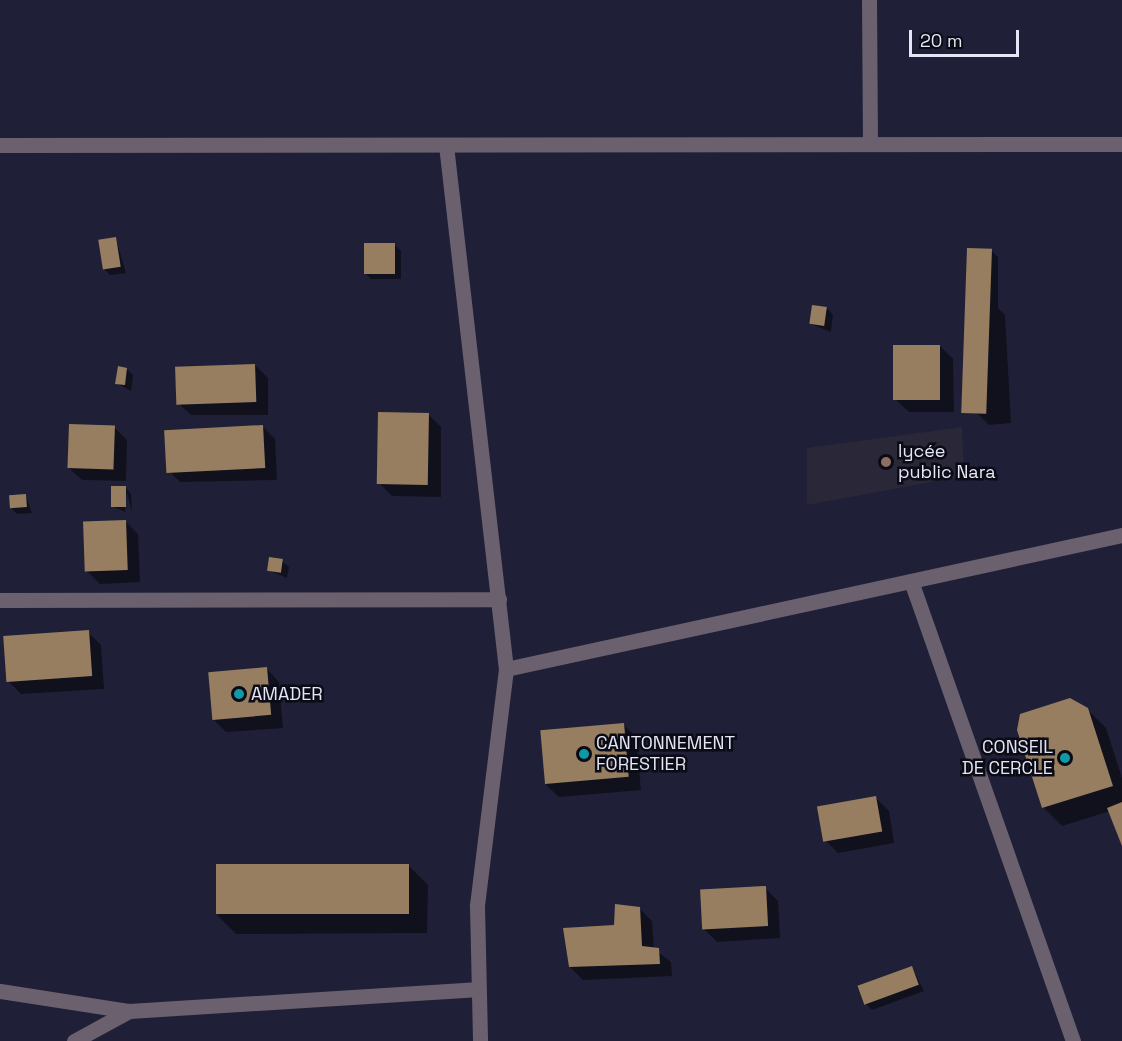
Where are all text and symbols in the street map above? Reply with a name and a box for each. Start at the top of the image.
scale bar [912,18,1022,56]
text: 20 m [920,29,963,52]
place label: lycée public Nara [898,441,996,484]
marker: lycée public Nara [879,455,893,469]
place label: AMADER [251,683,323,705]
marker: AMADER [232,687,246,701]
place label: CANTONNEMENT FORESTIER [596,733,735,776]
place label: CONSEIL DE CERCLE [962,737,1053,780]
marker: CANTONNEMENT FORESTIER [577,747,591,761]
marker: CONSEIL DE CERCLE [1058,751,1072,765]

